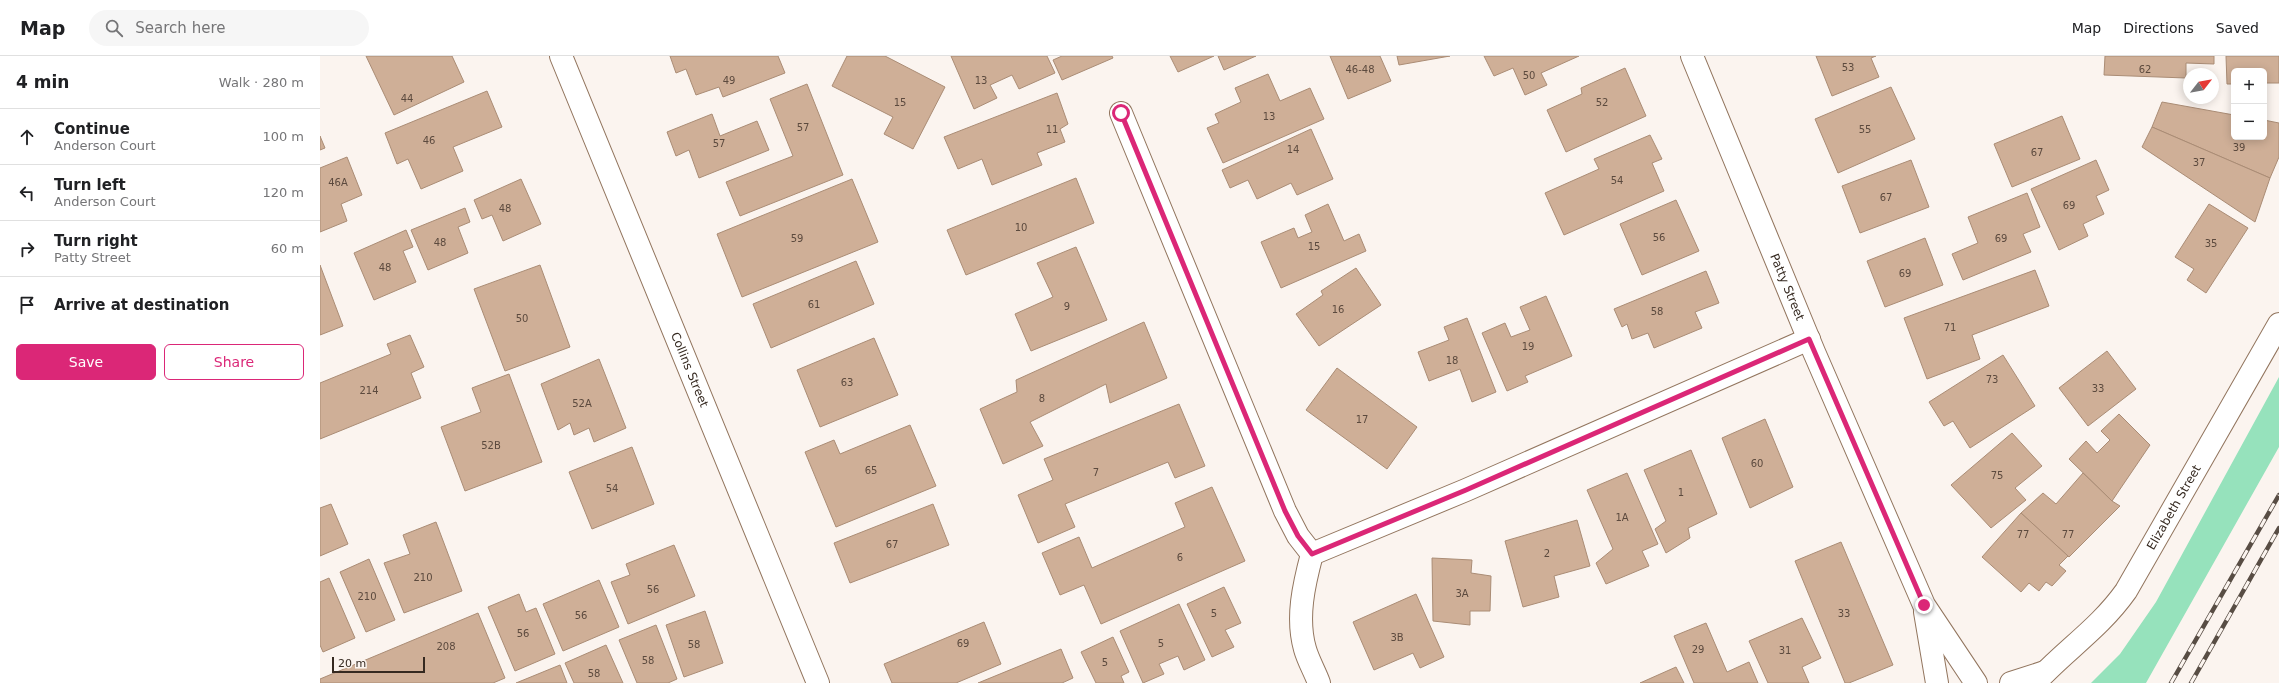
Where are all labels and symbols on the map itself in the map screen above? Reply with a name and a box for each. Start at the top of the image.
house number: 53 [1842,62,1854,73]
house number: 46-48 [1345,64,1375,75]
house number: 62 [2139,64,2151,75]
north arrow [2183,68,2219,104]
house number: 50 [1523,70,1535,81]
house number: 49 [723,75,735,86]
house number: 13 [975,75,987,86]
house number: 44 [401,93,413,104]
house number: 15 [894,97,906,108]
house number: 52 [1596,97,1608,108]
route start [1112,104,1130,122]
house number: 13 [1263,111,1275,122]
house number: 57 [797,122,809,133]
house number: 11 [1046,124,1058,135]
house number: 55 [1859,124,1871,135]
house number: 46 [423,135,435,146]
house number: 57 [713,138,725,149]
house number: 39 [2233,142,2245,153]
house number: 14 [1287,144,1299,155]
house number: 67 [2031,147,2043,158]
house number: 37 [2193,157,2205,168]
house number: 54 [1611,175,1623,186]
house number: 46A [328,177,348,188]
house number: 67 [1880,192,1892,203]
house number: 69 [2063,200,2075,211]
house number: 48 [499,203,511,214]
house number: 10 [1015,222,1027,233]
house number: 56 [1653,232,1665,243]
house number: 59 [791,233,803,244]
house number: 69 [1995,233,2007,244]
house number: 48 [434,237,446,248]
house number: 35 [2205,238,2217,249]
house number: 15 [1308,241,1320,252]
street label: Patty Street [1767,252,1807,323]
house number: 48 [379,262,391,273]
house number: 69 [1899,268,1911,279]
house number: 61 [808,299,820,310]
house number: 9 [1064,301,1070,312]
house number: 16 [1332,304,1344,315]
house number: 58 [1651,306,1663,317]
house number: 50 [516,313,528,324]
house number: 71 [1944,322,1956,333]
street label: Collins Street [668,330,711,410]
house number: 19 [1522,341,1534,352]
house number: 18 [1446,355,1458,366]
house number: 73 [1986,374,1998,385]
house number: 63 [841,377,853,388]
house number: 33 [2092,383,2104,394]
house number: 214 [359,385,379,396]
house number: 8 [1039,393,1045,404]
house number: 52A [572,398,592,409]
house number: 17 [1356,414,1368,425]
house number: 52B [481,440,501,451]
house number: 60 [1751,458,1763,469]
street label: Elizabeth Street [2144,462,2204,552]
house number: 65 [865,465,877,476]
house number: 7 [1093,467,1099,478]
house number: 75 [1991,470,2003,481]
house number: 54 [606,483,618,494]
house number: 1 [1678,487,1684,498]
house number: 1A [1615,512,1629,523]
house number: 77 [2017,529,2029,540]
house number: 77 [2062,529,2074,540]
house number: 67 [886,539,898,550]
house number: 2 [1544,548,1550,559]
house number: 6 [1177,552,1183,563]
house number: 210 [413,572,433,583]
house number: 56 [647,584,659,595]
house number: 3A [1455,588,1469,599]
house number: 210 [357,591,377,602]
route end [1915,596,1933,614]
house number: 5 [1211,608,1217,619]
house number: 33 [1838,608,1850,619]
house number: 56 [575,610,587,621]
house number: 56 [517,628,529,639]
house number: 3B [1390,632,1404,643]
house number: 69 [957,638,969,649]
house number: 5 [1158,638,1164,649]
house number: 58 [688,639,700,650]
house number: 208 [436,641,456,652]
house number: 29 [1692,644,1704,655]
house number: 31 [1779,645,1791,656]
scale bar [332,655,425,674]
house number: 58 [642,655,654,666]
house number: 5 [1102,657,1108,668]
house number: 58 [588,668,600,679]

